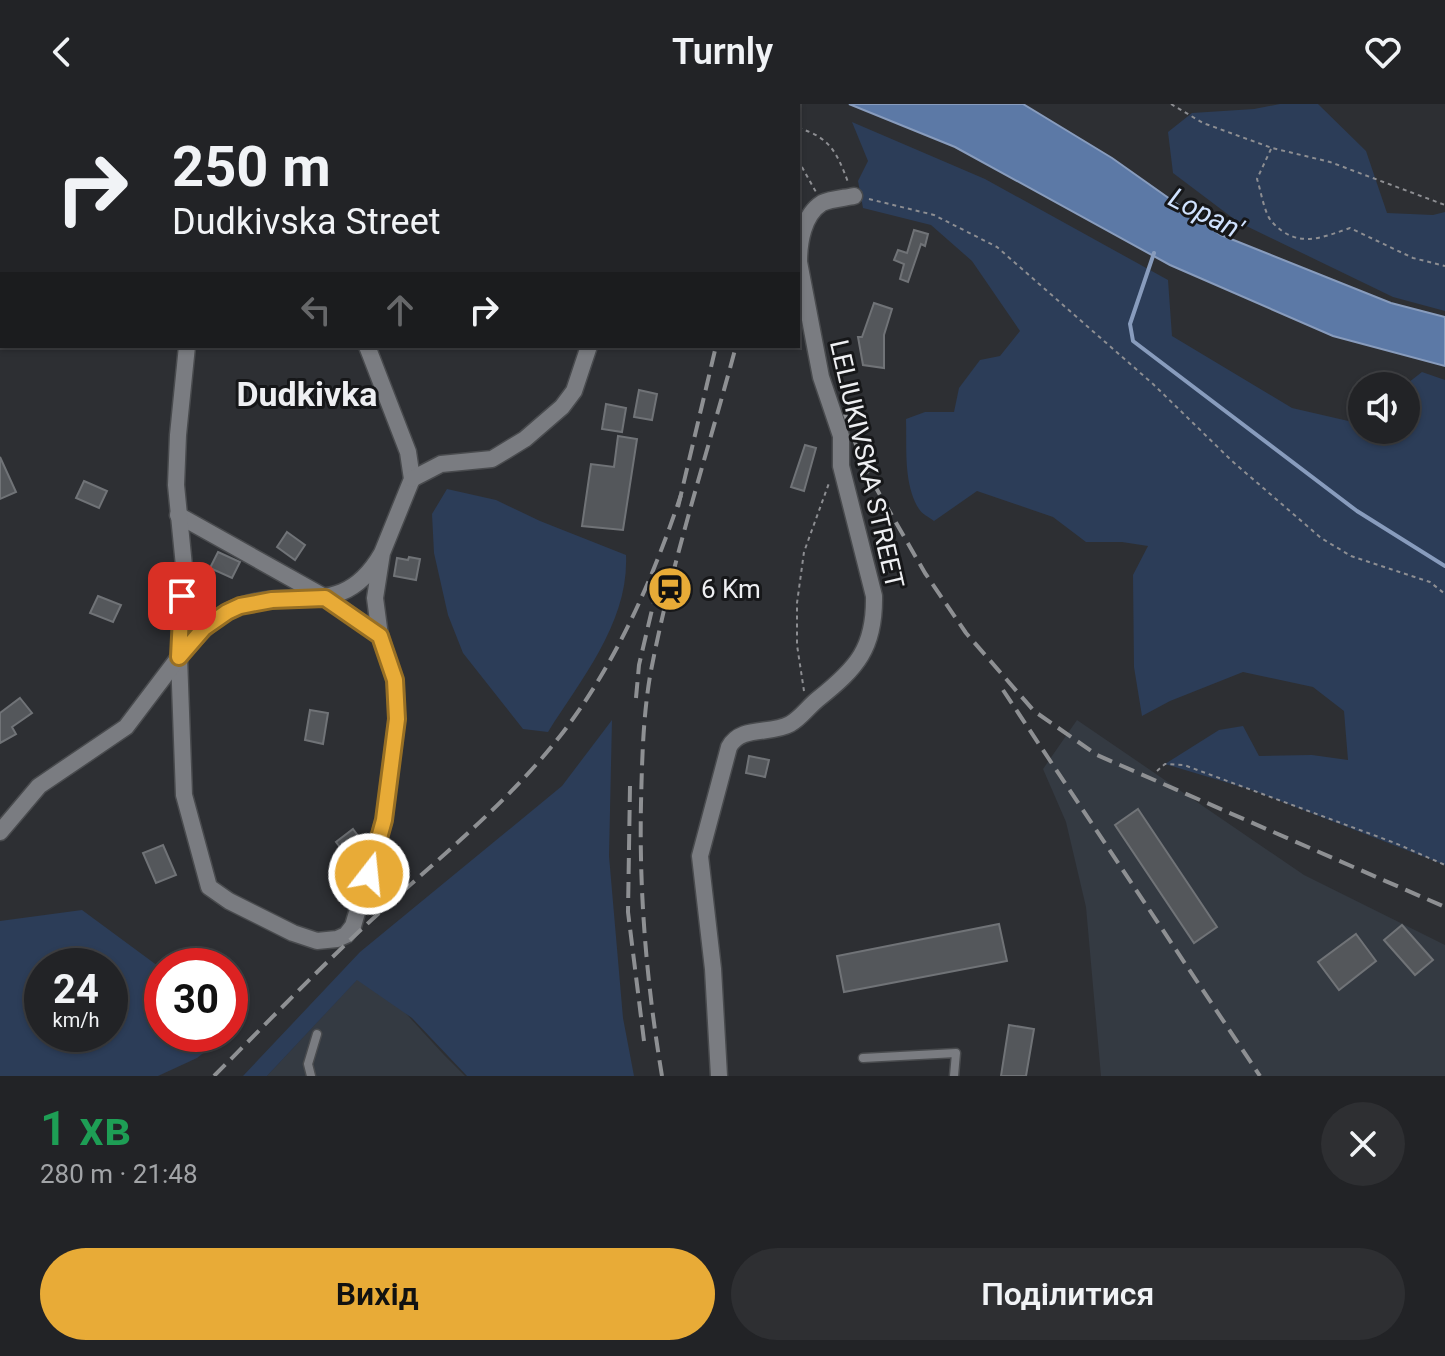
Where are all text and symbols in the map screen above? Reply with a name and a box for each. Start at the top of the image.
icon: back [40,30,84,74]
icon: heart [1361,30,1405,74]
text: Turnly [672,31,773,73]
text: 250 m [172,134,331,200]
icon: right [40,136,144,240]
water label: Lopan' [1163,181,1249,247]
text: Dudkivska Street [172,201,441,243]
icon: left [294,288,338,332]
icon: ahead [378,288,422,332]
icon: right [462,288,506,332]
street label: LELIUKIVSKA STREET [824,337,910,591]
map controls [1348,372,1420,444]
button: sound [1348,372,1420,444]
district label: Dudkivka [236,374,378,414]
pin [148,562,216,630]
station icon: 6 Km [646,565,694,613]
icon: arrive [160,574,204,618]
place label: 6 Km [701,574,761,604]
position arrow [327,832,411,916]
speed limit sign: 30 [144,948,248,1052]
text: 24 [53,966,99,1013]
text: km/h [53,1008,99,1032]
text: 1 хв [40,1100,131,1157]
button: close [1321,1102,1405,1186]
text: 280 m · 21:48 [40,1159,198,1189]
button: Вихід [40,1248,715,1340]
button: Поділитися [731,1248,1405,1340]

